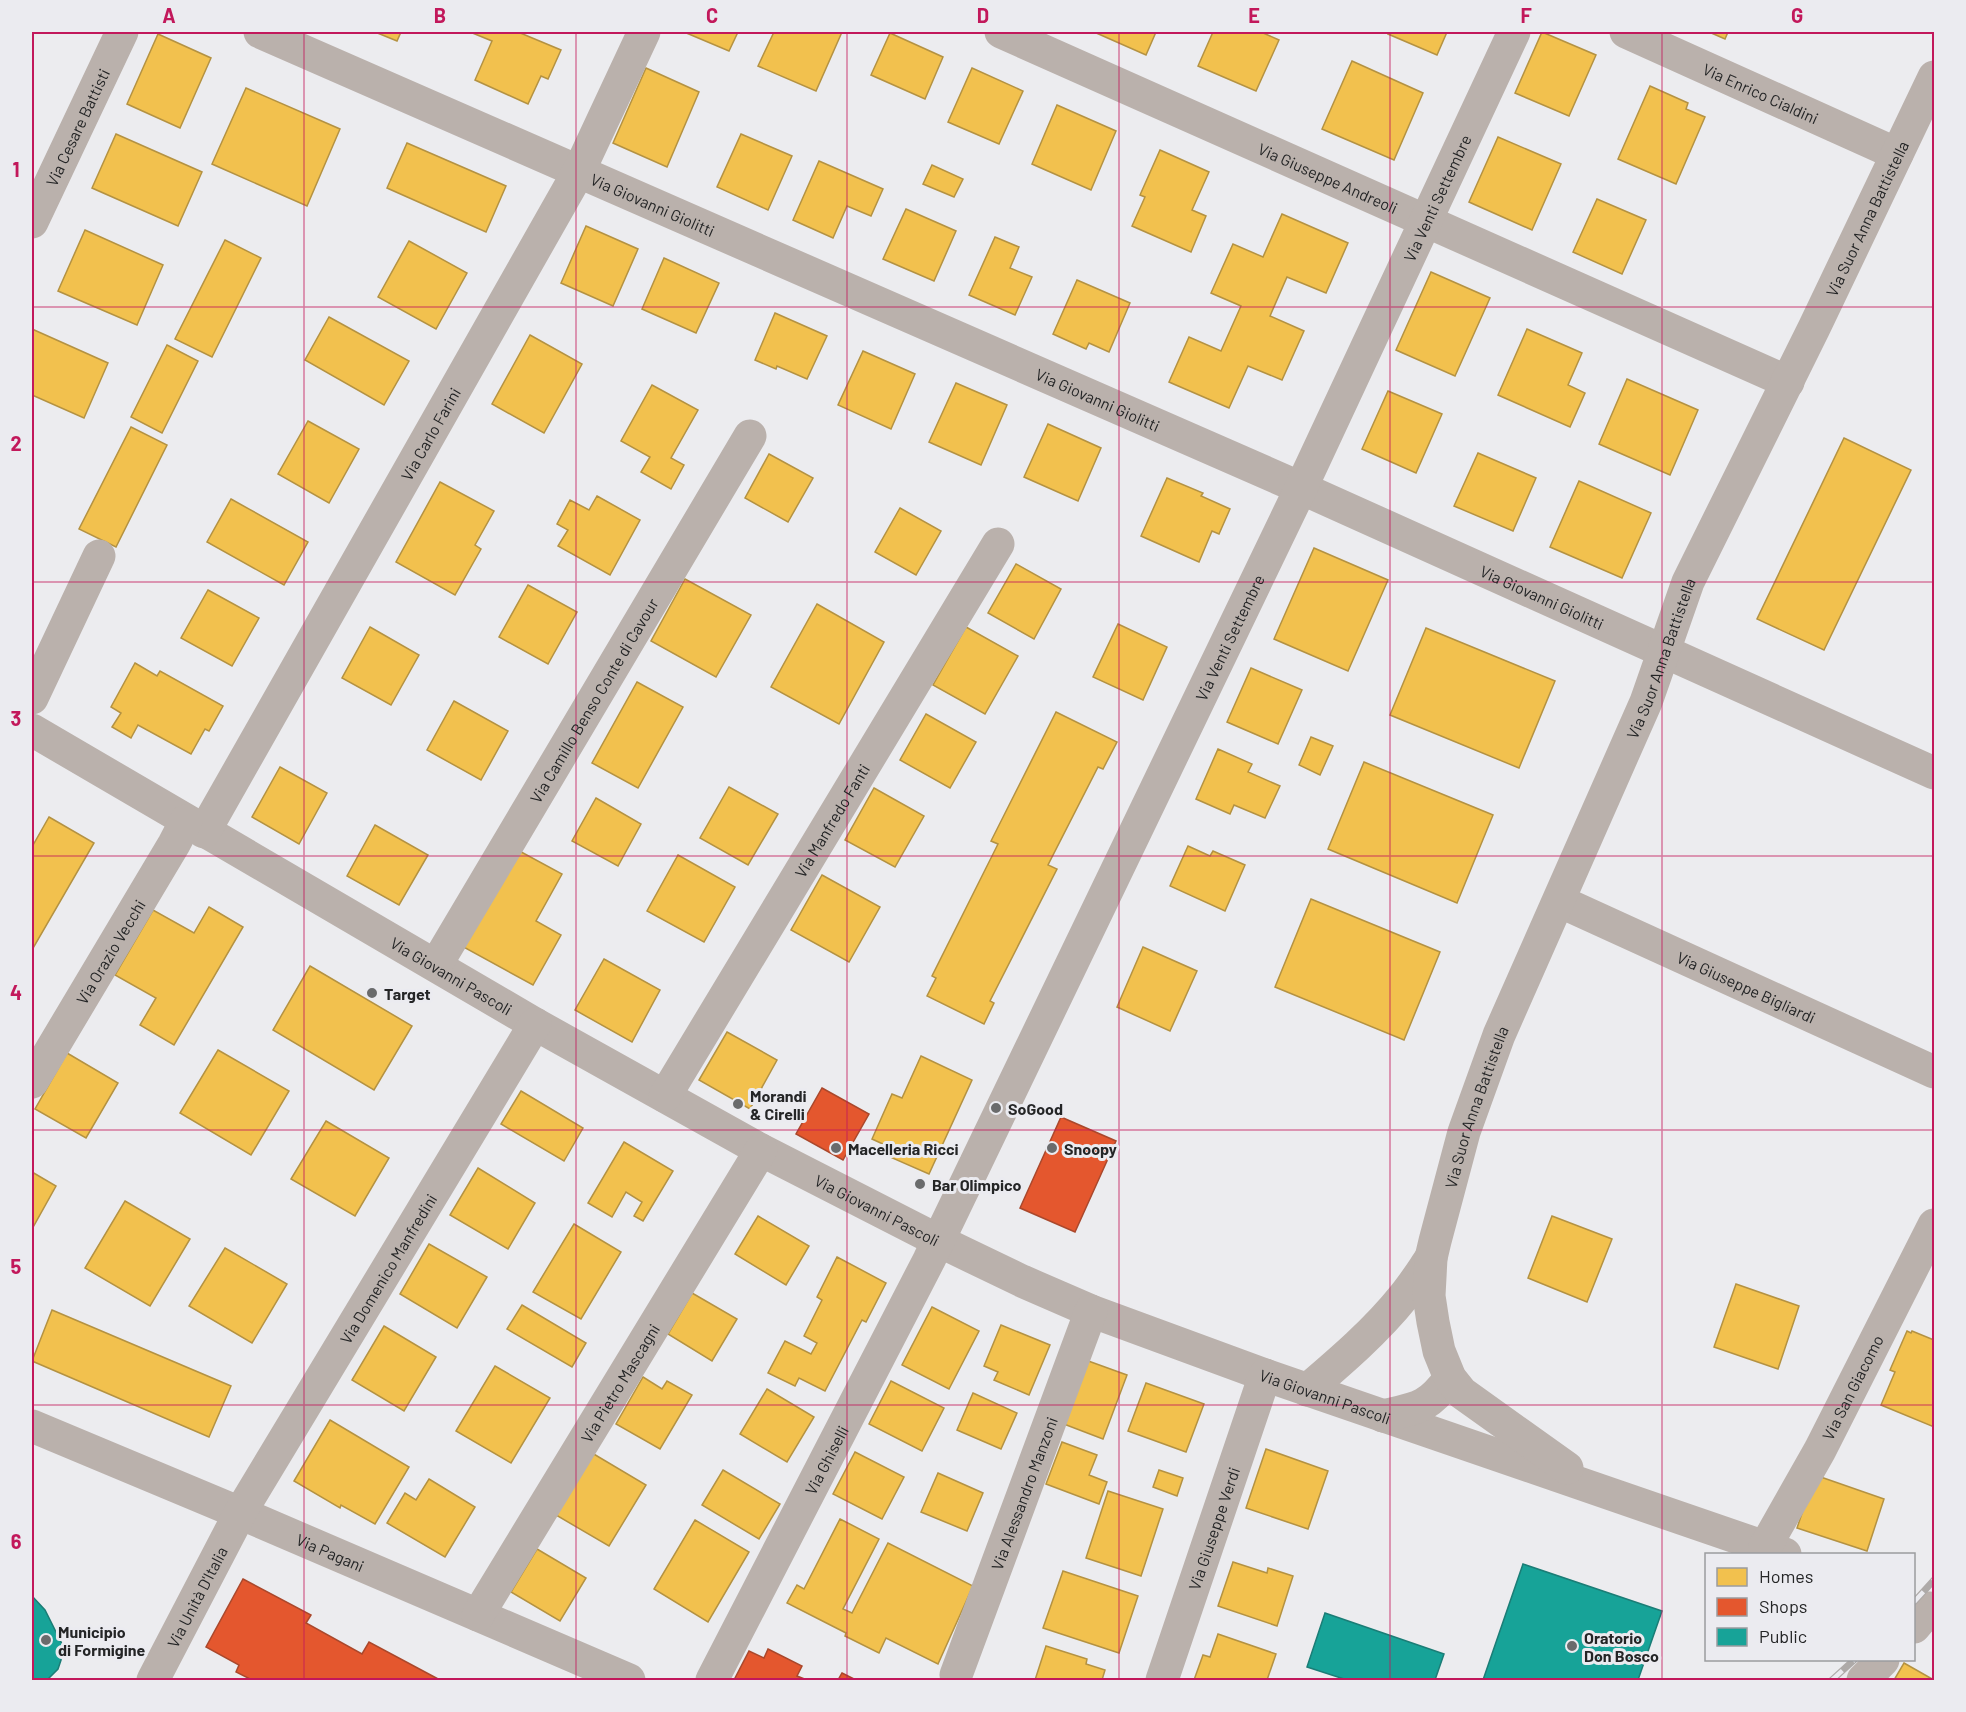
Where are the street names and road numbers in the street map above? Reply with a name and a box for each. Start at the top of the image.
street label: Via Enrico Cialdini [1700,59,1822,127]
street label: Via Cesare Battisti [41,65,113,189]
street label: Via Venti Settembre [1399,131,1474,264]
street label: Via Suor Anna Battistella [1821,137,1912,299]
street label: Via Giuseppe Andreoli [1255,138,1401,217]
street label: Via Giovanni Giolitti [588,169,718,240]
street label: Via Giovanni Giolitti [1033,364,1163,435]
street label: Via Carlo Farini [396,384,464,483]
street label: Via Giovanni Giolitti [1477,561,1607,633]
street label: Via Venti Settembre [1191,571,1268,703]
street label: Via Suor Anna Battistella [1622,574,1698,741]
street label: Via Camillo Benso Conte di Cavour [525,594,661,806]
street label: Via Manfredo Fanti [790,760,873,880]
street label: Via Orazio Vecchi [71,896,148,1007]
street label: Via Giovanni Pascoli [387,932,516,1018]
street label: Via Giuseppe Bigliardi [1674,947,1819,1026]
street label: Via Suor Anna Battistella [1440,1023,1511,1190]
street label: Via Giovanni Pascoli [812,1170,943,1249]
street label: Via Domenico Manfredini [335,1190,440,1347]
street label: Via Pietro Mascagni [576,1320,663,1445]
street label: Via San Giacomo [1817,1331,1886,1443]
street label: Via Giovanni Pascoli [1257,1364,1394,1427]
street label: Via Alessandro Manzoni [986,1414,1061,1572]
street label: Via Ghiselli [800,1422,852,1497]
street label: Via Giuseppe Verdi [1184,1464,1243,1592]
street label: Via Pagani [294,1529,367,1575]
street label: Via Unità D'Italia [162,1543,231,1650]

